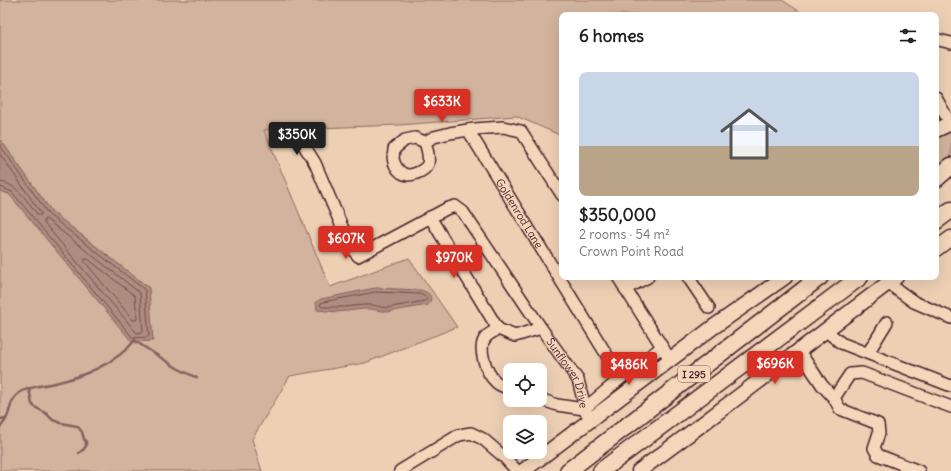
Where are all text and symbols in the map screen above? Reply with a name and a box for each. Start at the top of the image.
text: 6 homes [579,25,644,47]
icon: filters [897,25,919,47]
pin: $633K [414,89,470,123]
text: $633K [423,93,461,110]
icon: home [713,98,785,170]
pin: $350K [269,122,325,156]
text: $350K [278,126,316,143]
street label: Goldenrod Lane [493,176,546,251]
text: $350,000 [579,204,656,226]
pin: $607K [318,226,374,260]
text: 2 rooms · 54 m² [579,226,670,243]
text: $607K [327,230,365,247]
text: Crown Point Road [579,243,684,260]
pin: $970K [426,245,482,279]
text: $970K [435,249,473,266]
street label: Sunflower Drive [543,335,591,409]
pin: $696K [747,351,803,385]
pin: $486K [601,352,657,386]
text: $696K [756,355,794,372]
text: $486K [610,356,648,373]
map controls [503,363,547,459]
button: locate [503,363,547,407]
road number: I 295 [678,366,710,382]
button: layers [503,415,547,459]

